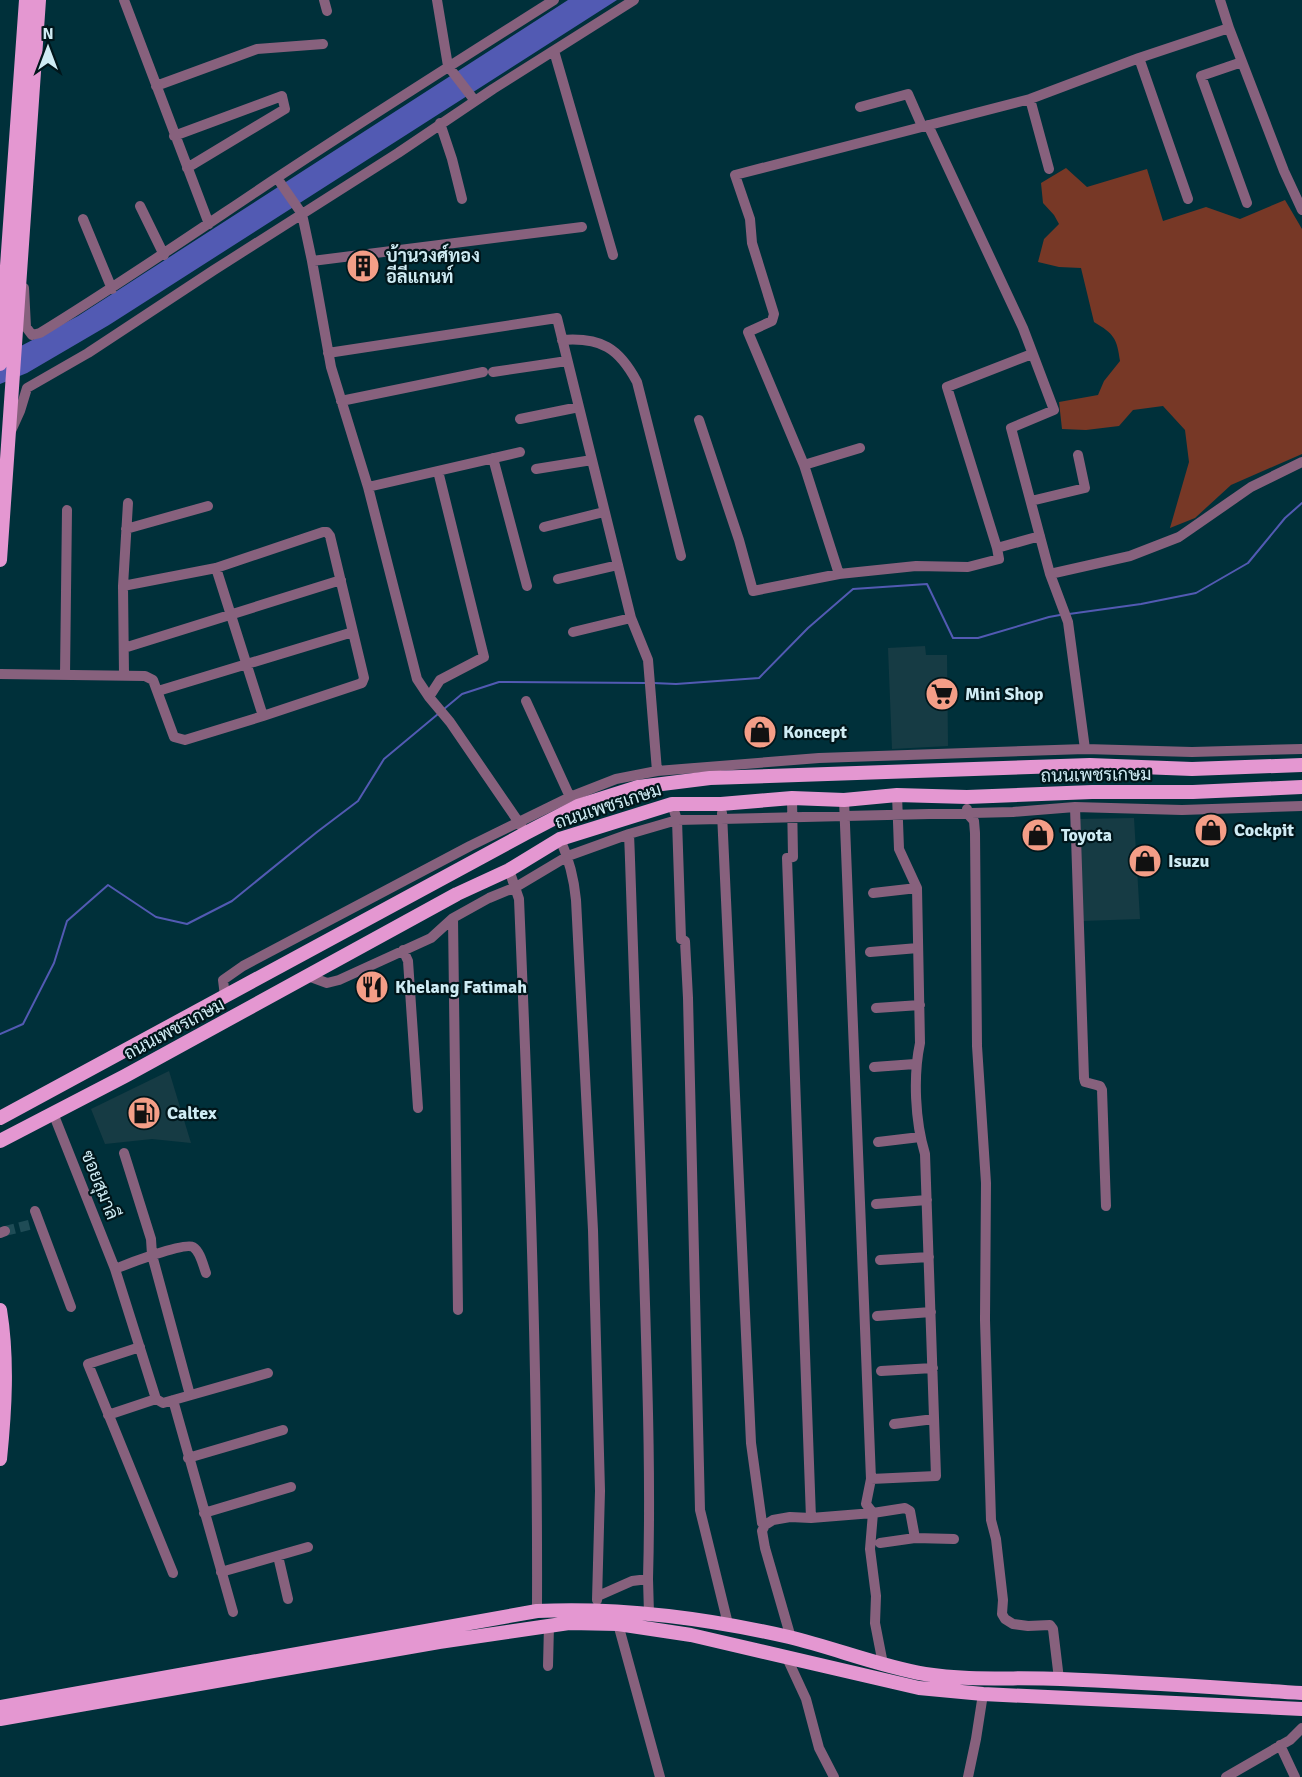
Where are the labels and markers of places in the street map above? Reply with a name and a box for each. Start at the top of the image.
place label: บ้านวงศ์ทอง อีลีแกนท์ [386,243,480,288]
building icon: บ้านวงศ์ทอง อีลีแกนท์ [345,248,381,284]
supermarket icon: Mini Shop [924,676,960,712]
place label: Mini Shop [965,683,1044,705]
shop icon: Koncept [742,714,778,750]
place label: Koncept [783,721,847,743]
shop icon: Cockpit [1193,812,1229,848]
shop icon: Toyota [1020,817,1056,853]
place label: Cockpit [1234,819,1294,841]
place label: Toyota [1061,824,1112,846]
shop icon: Isuzu [1127,843,1163,879]
place label: Isuzu [1168,850,1210,872]
restaurant icon: Khelang Fatimah [354,969,390,1005]
place label: Khelang Fatimah [395,976,527,998]
fuel station icon: Caltex [126,1095,162,1131]
place label: Caltex [167,1102,217,1124]

